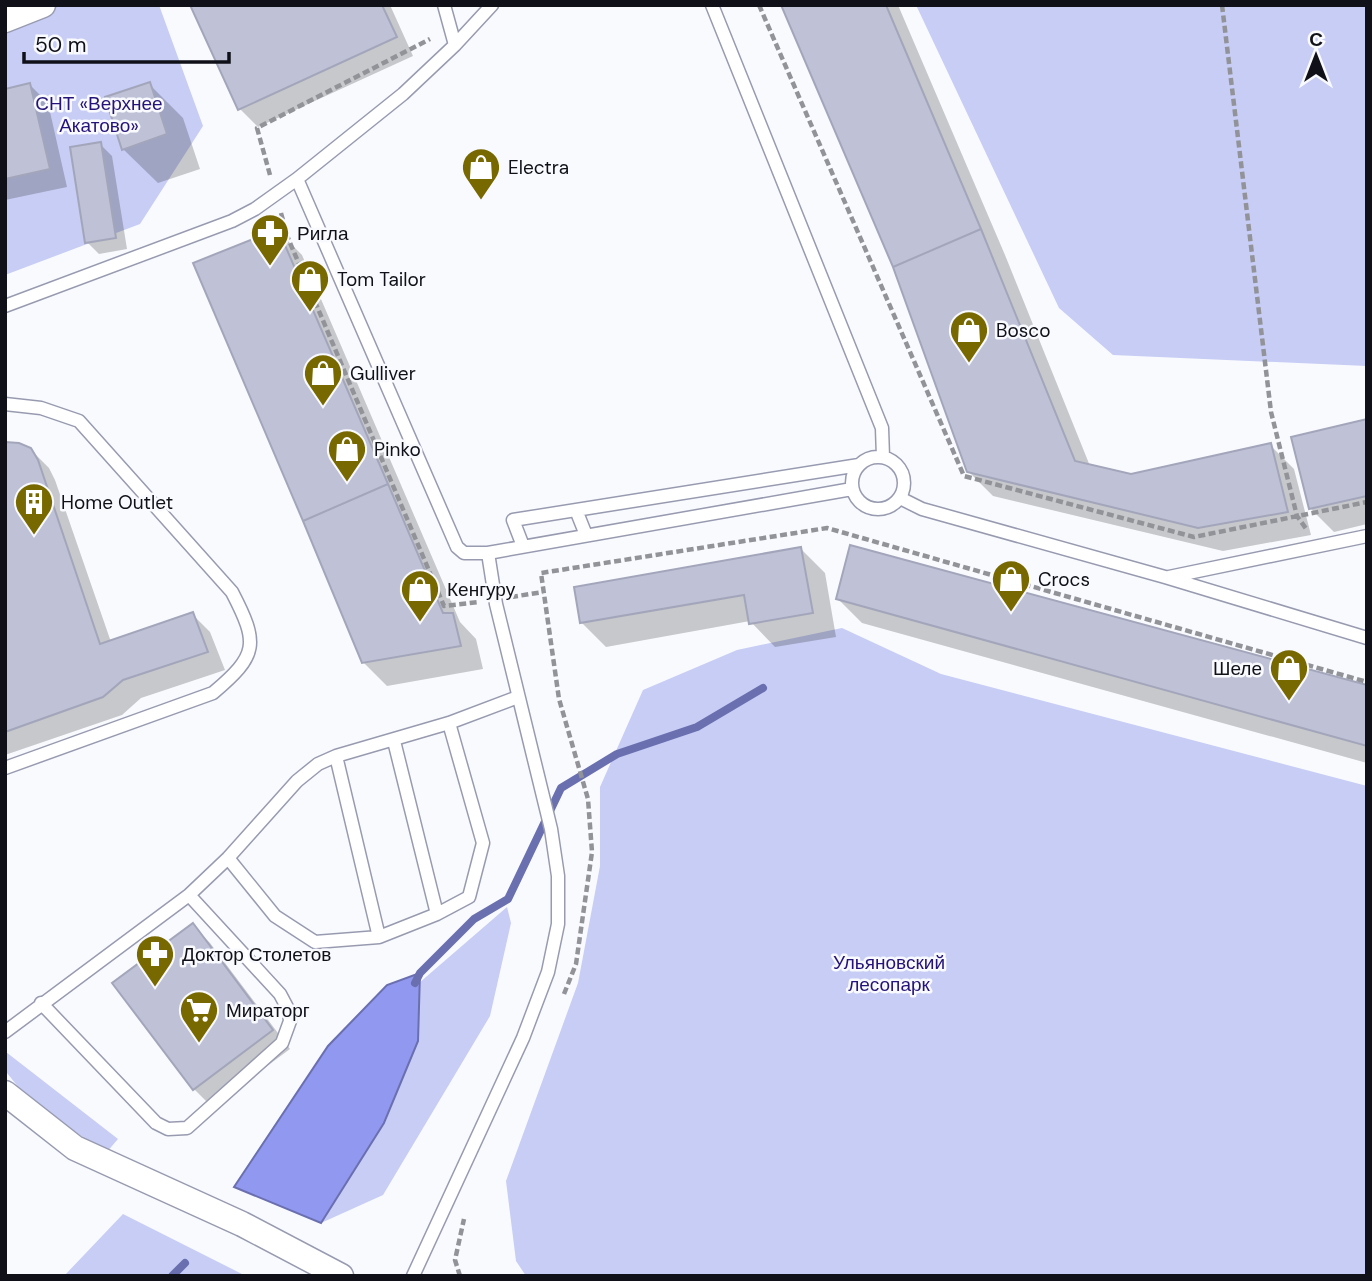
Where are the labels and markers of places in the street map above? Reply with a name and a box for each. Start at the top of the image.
shop icon: Electra [460,146,502,201]
place label: Electra [508,155,569,180]
pharmacy icon: Ригла [249,212,291,267]
place label: Ригла [297,221,349,246]
shop icon: Tom Tailor [289,258,331,313]
place label: Tom Tailor [337,267,426,292]
shop icon: Bosco [948,309,990,364]
place label: Bosco [996,318,1050,343]
shop icon: Gulliver [302,352,344,407]
place label: Gulliver [350,361,416,386]
shop icon: Pinko [326,428,368,483]
place label: Pinko [374,437,421,462]
building icon: Home Outlet [13,481,55,536]
place label: Home Outlet [61,490,173,515]
shop icon: Crocs [990,558,1032,613]
place label: Crocs [1038,567,1090,592]
shop icon: Кенгуру [399,568,441,623]
place label: Кенгуру [447,577,516,602]
shop icon: Шеле [1268,647,1310,702]
place label: Шеле [1213,656,1262,681]
pharmacy icon: Доктор Столетов [134,933,176,988]
place label: Доктор Столетов [182,942,331,967]
supermarket icon: Мираторг [178,989,220,1044]
place label: Мираторг [226,998,310,1023]

